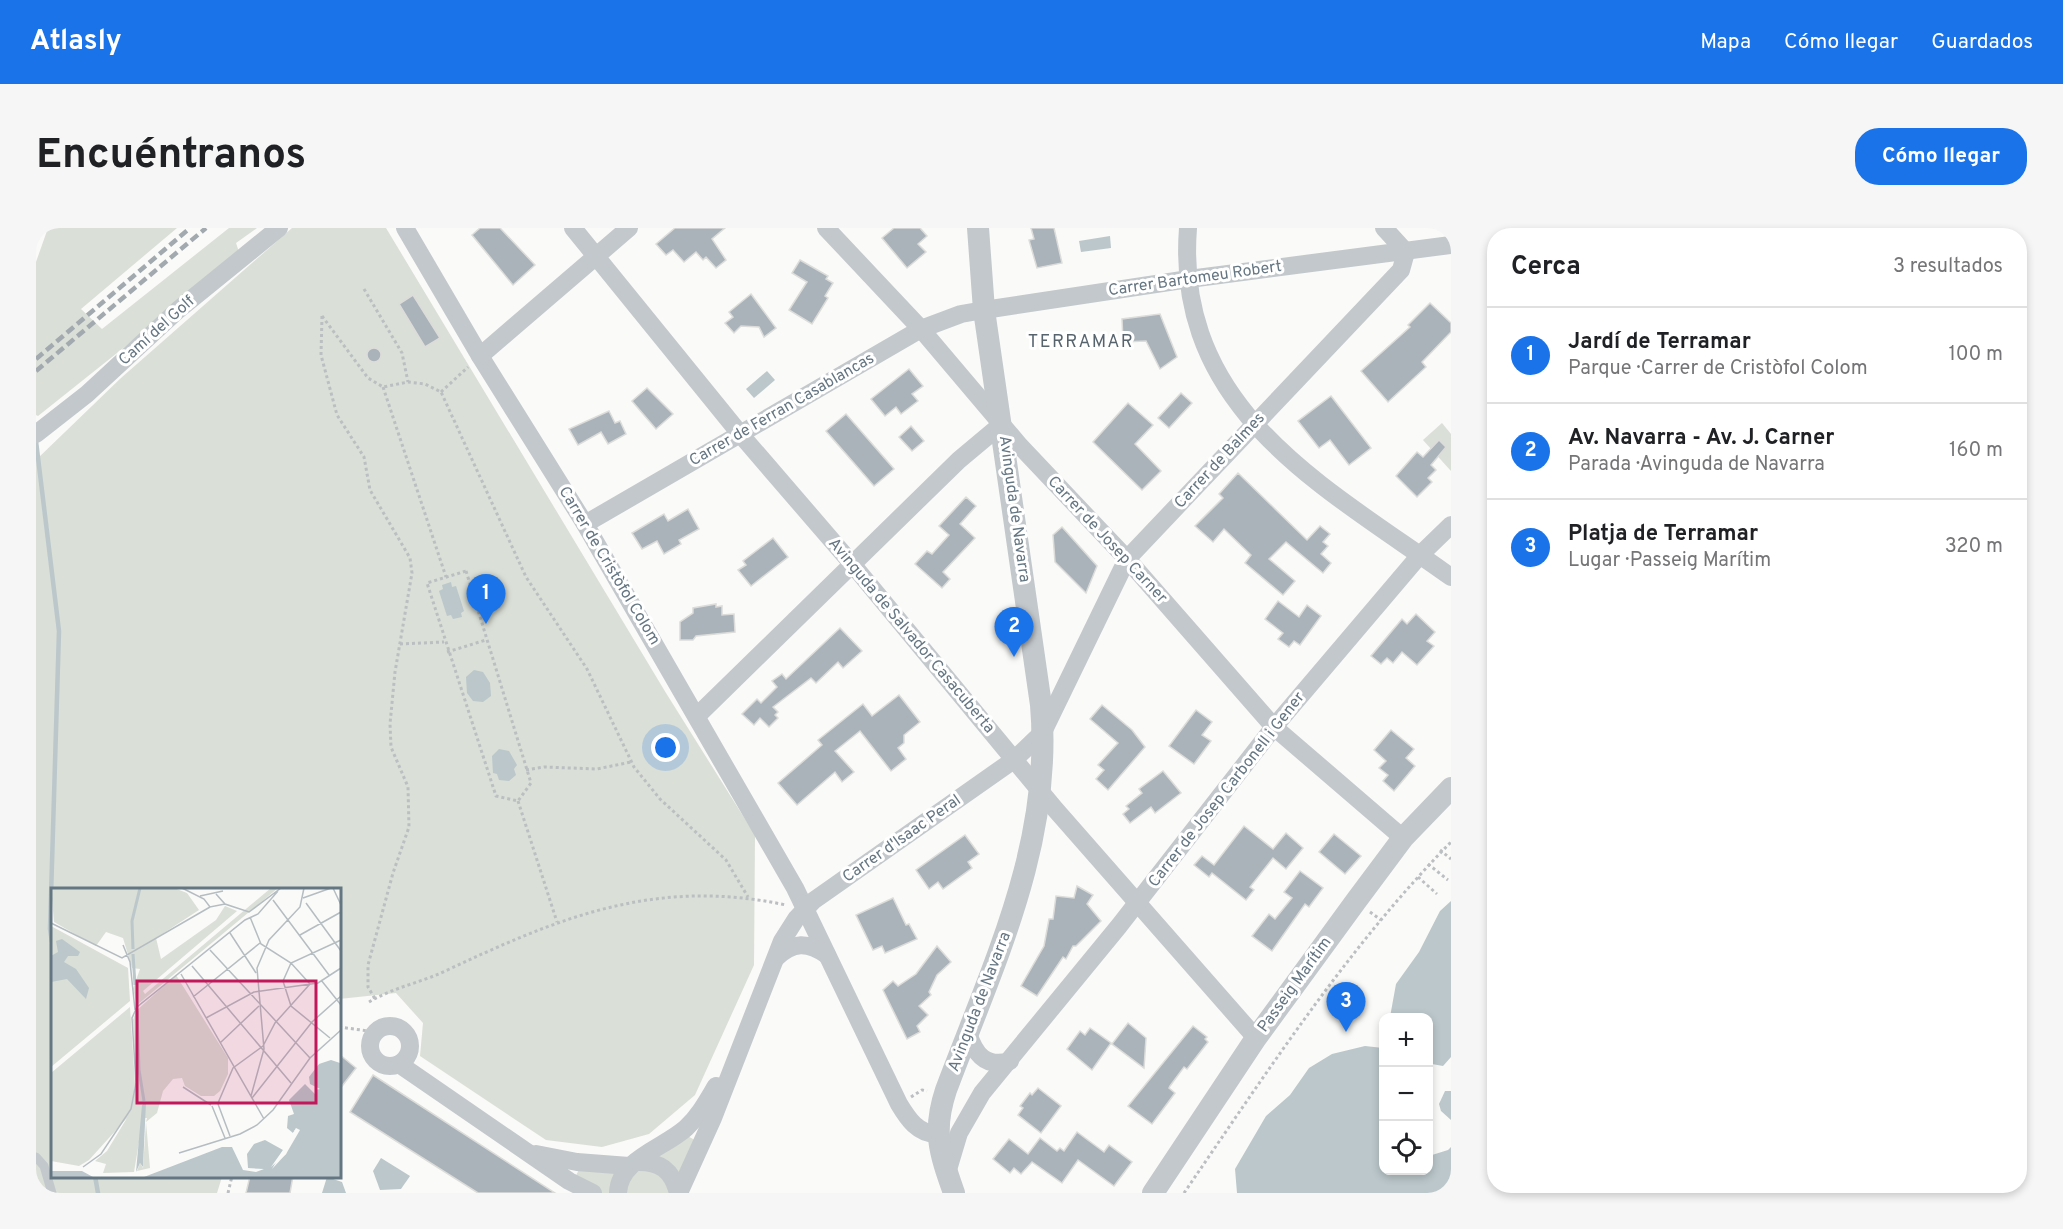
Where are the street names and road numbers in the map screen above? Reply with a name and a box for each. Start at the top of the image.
street label: Carrer Bartomeu Robert [1107,257,1283,301]
street label: Camí del Golf [115,291,200,370]
street label: Carrer de Ferran Casablancas [686,349,878,471]
street label: Carrer de Balmes [1170,409,1270,513]
street label: Avinguda de Navarra [994,434,1034,584]
street label: Carrer de Josep Carner [1043,472,1171,608]
street label: Carrer de Cristòfol Colom [554,483,664,649]
street label: Avinguda de Salvador Casacuberta [823,534,999,738]
street label: Carrer de Josep Carbonell i Gener [1144,688,1310,892]
street label: Carrer d'Isaac Peral [839,791,965,887]
street label: Avinguda de Navarra [944,929,1016,1075]
street label: Passeig Marítim [1254,933,1336,1037]

